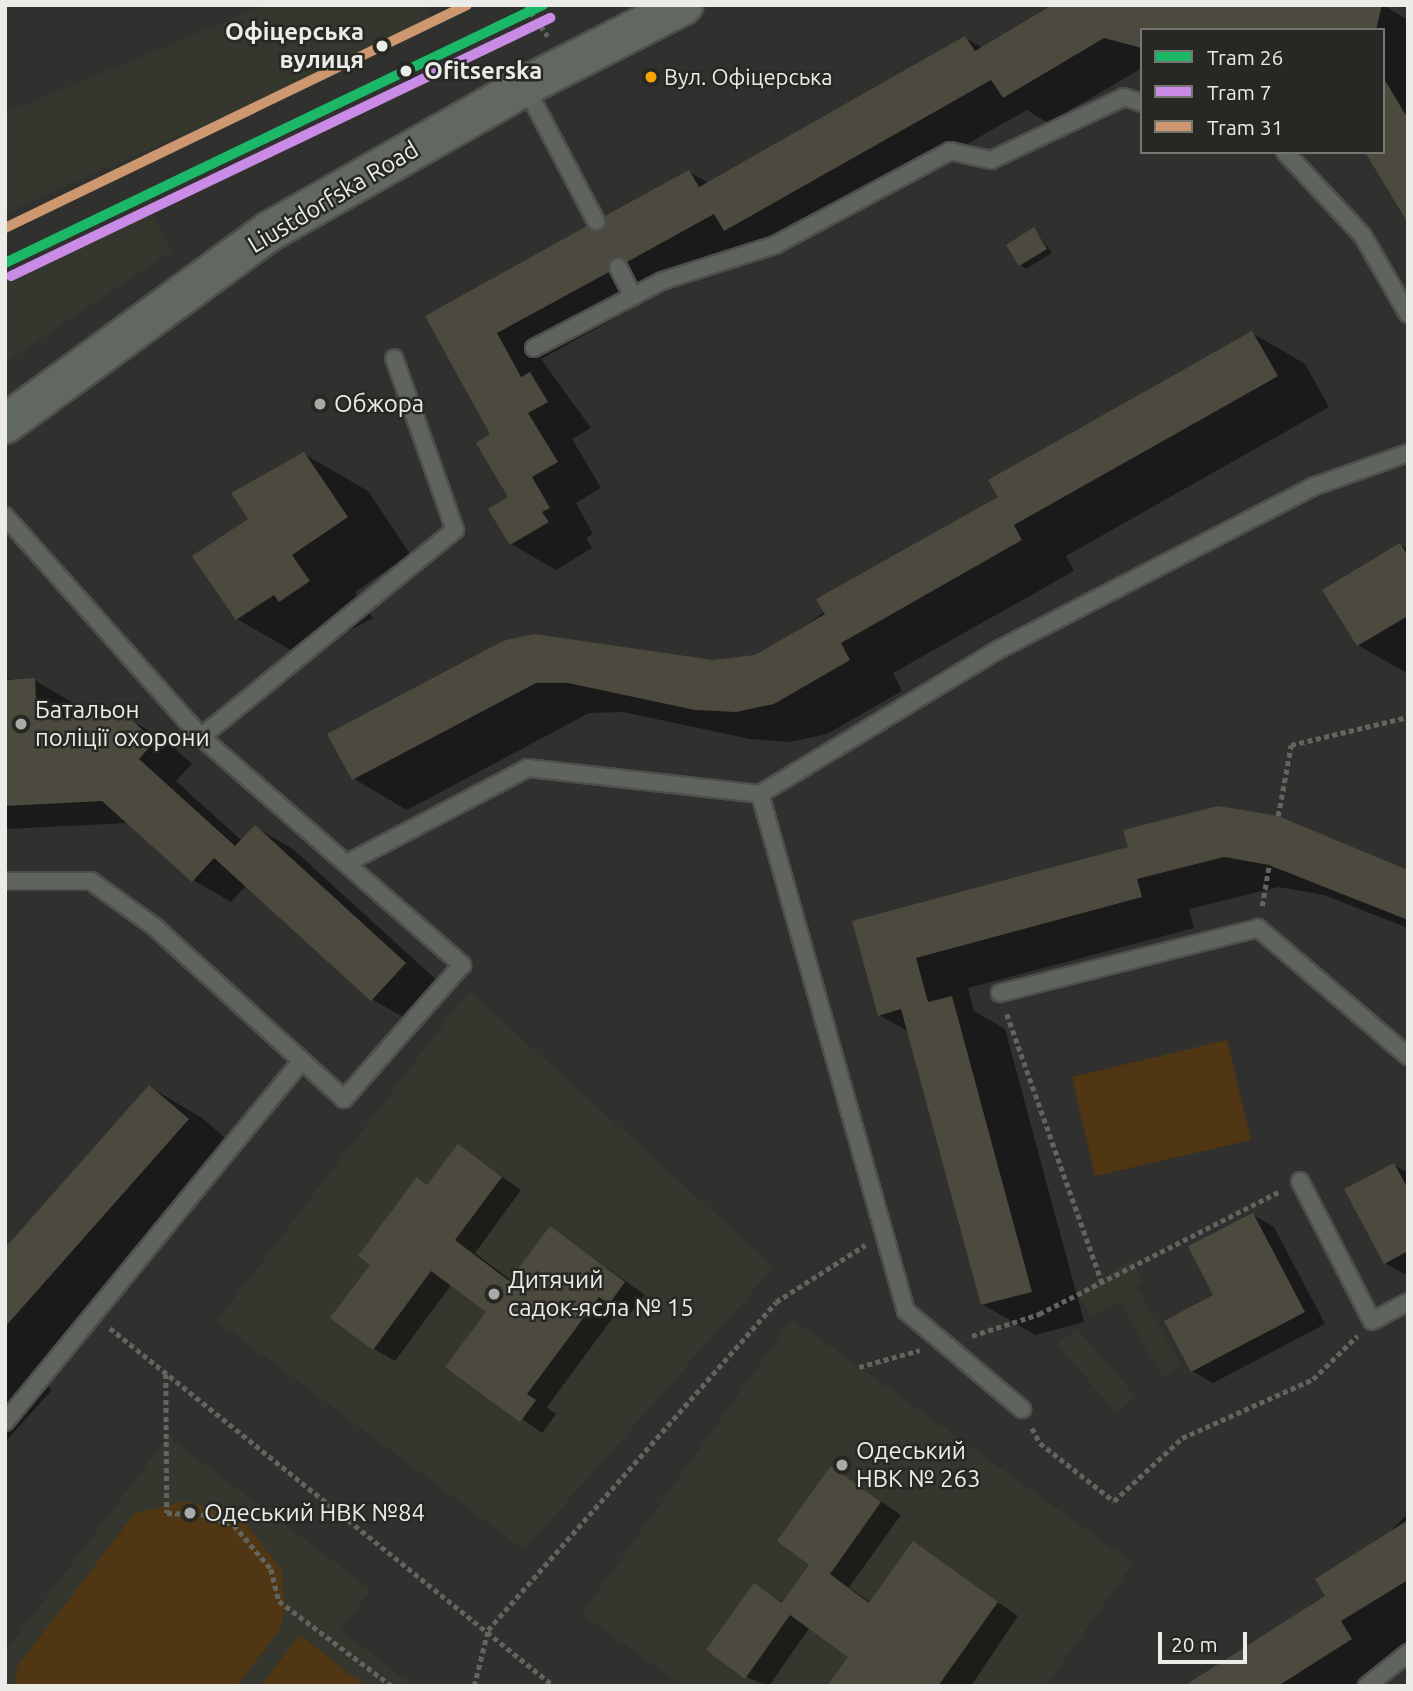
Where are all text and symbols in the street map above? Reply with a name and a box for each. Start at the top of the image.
place label: Офіцерська вулиця [225,18,364,74]
legend [1140,28,1385,154]
marker: Офіцерська вулиця [370,34,394,58]
text: Tram 26 [1207,45,1283,69]
place label: Ofitserska [424,57,542,85]
marker: Ofitserska [394,59,418,83]
place label: Вул. Офіцерська [664,64,833,90]
marker: Вул. Офіцерська [644,70,658,84]
text: Tram 7 [1207,80,1271,104]
text: Tram 31 [1207,115,1283,139]
street label: Liustdorfska Road [243,135,423,259]
place label: Обжора [334,390,424,418]
marker: Обжора [312,396,328,412]
place label: Батальон поліції охорони [35,696,210,752]
marker: Батальон поліції охорони [13,716,29,732]
place label: Дитячий садок-ясла № 15 [508,1266,694,1322]
marker: Дитячий садок-ясла № 15 [486,1286,502,1302]
place label: Одеський НВК № 263 [856,1437,981,1493]
marker: Одеський НВК № 263 [834,1457,850,1473]
place label: Одеський НВК №84 [204,1499,425,1527]
marker: Одеський НВК №84 [182,1505,198,1521]
scale bar [1161,1618,1250,1662]
text: 20 m [1171,1632,1218,1656]

